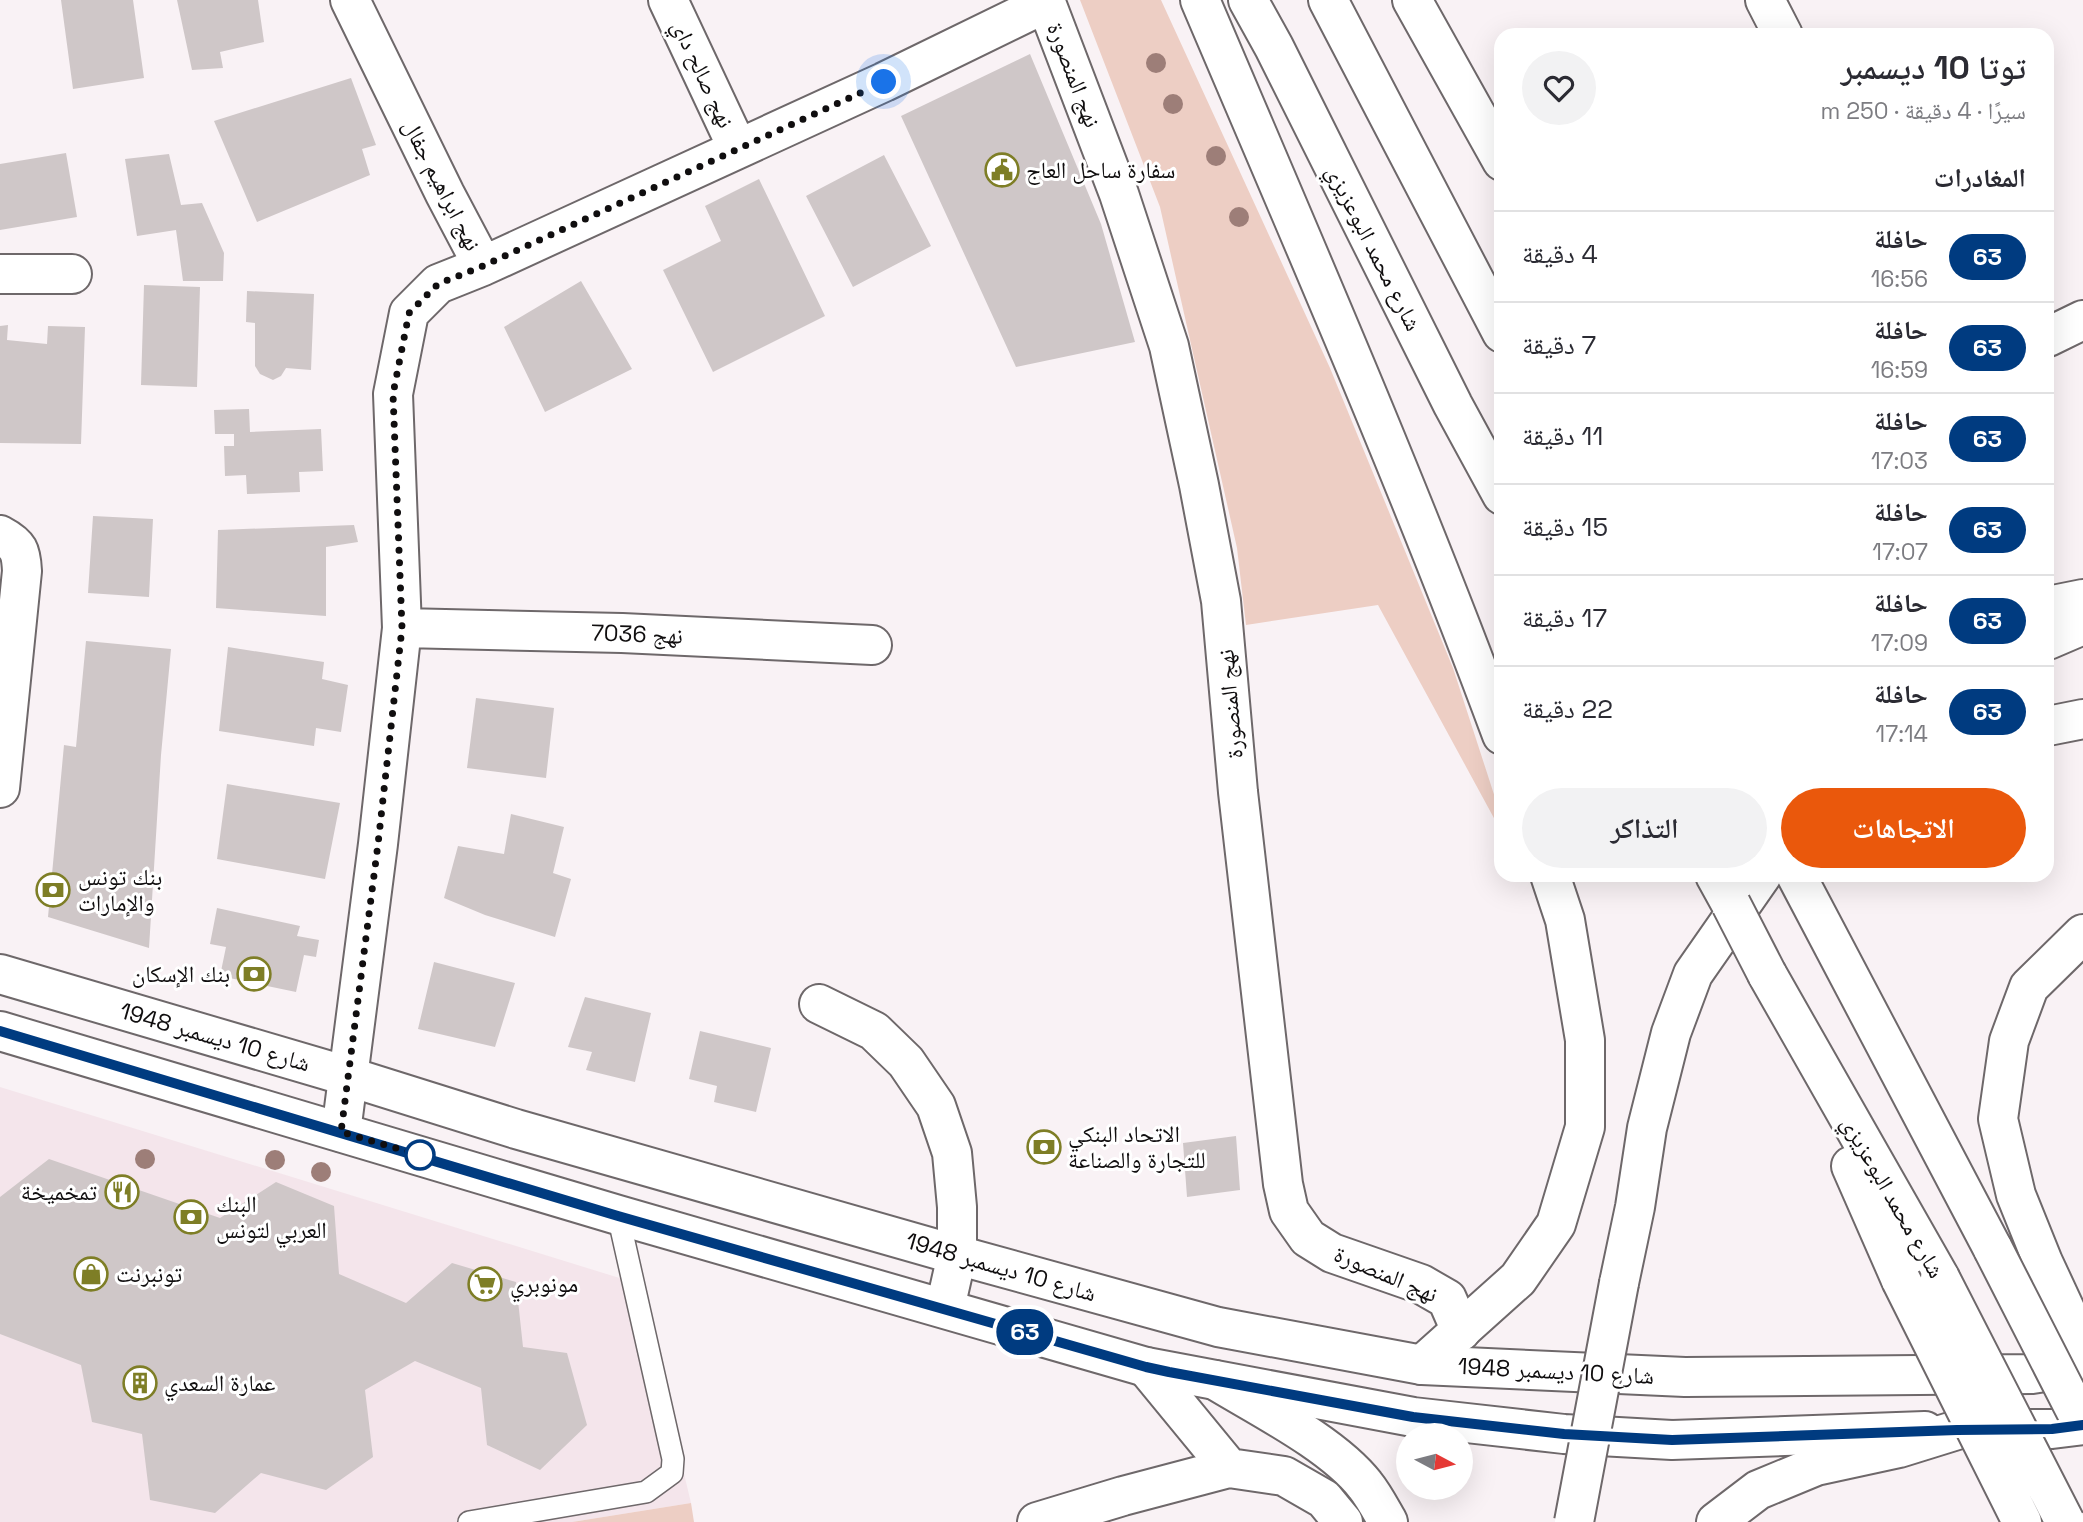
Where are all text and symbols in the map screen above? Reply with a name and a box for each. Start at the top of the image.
street label: نهج صالح داي [662,15,741,134]
street label: نهج المنصورة [1040,18,1108,132]
text: توتا 10 ديسمبر [1841,47,2026,89]
button: heart [1522,51,1596,125]
your location [866,64,901,99]
text: سيرًا · 4 دقيقة · 250 m [1820,96,2026,126]
street label: نهج ابراهيم جفال [395,114,488,256]
public building icon: سفارة ساحل العاج [983,151,1021,189]
place label: سفارة ساحل العاج [1026,155,1175,185]
street label: شارع محمد البوعزيزي [1316,160,1429,338]
text: المغادرات [1934,161,2026,195]
text: حافلة [1874,222,1928,256]
text: 4 دقيقة [1522,237,1598,271]
text: 63 [1973,241,2002,272]
text: 16:56 [1871,264,1928,294]
text: حافلة [1874,313,1928,347]
text: 7 دقيقة [1522,328,1596,362]
text: 63 [1973,332,2002,363]
text: 16:59 [1871,355,1928,385]
text: حافلة [1874,404,1928,438]
text: 11 دقيقة [1522,419,1603,453]
text: 63 [1973,423,2002,454]
text: 17:03 [1871,446,1928,476]
text: حافلة [1874,495,1928,529]
text: 15 دقيقة [1522,510,1608,544]
text: 63 [1973,514,2002,545]
text: 17:07 [1872,537,1928,567]
text: حافلة [1874,586,1928,620]
text: 17 دقيقة [1522,601,1607,635]
text: 63 [1973,605,2002,636]
street label: نهج 7036 [591,617,683,651]
text: 17:09 [1871,628,1928,658]
street label: نهج المنصورة [1210,648,1250,760]
text: حافلة [1874,677,1928,711]
text: 22 دقيقة [1522,692,1613,726]
text: 63 [1973,696,2002,727]
text: 17:14 [1876,719,1928,749]
button: التذاكر [1522,788,1767,868]
button: الاتجاهات [1781,788,2026,868]
place label: بنك تونس والإمارات [78,862,162,918]
bank icon: بنك تونس والإمارات [34,871,72,909]
bank icon: بنك الإسكان [235,955,273,993]
place label: بنك الإسكان [132,959,230,989]
street label: شارع 10 ديسمبر 1948 [116,996,314,1078]
street label: شارع محمد البوعزيزي [1831,1111,1951,1285]
place label: الاتحاد البنكي للتجارة والصناعة [1068,1119,1206,1175]
bank icon: الاتحاد البنكي للتجارة والصناعة [1025,1128,1063,1166]
unlabelled marker [405,1140,435,1170]
restaurant icon: تمخميخة [103,1173,141,1211]
place label: تمخميخة [21,1177,97,1207]
place label: البنك العربي لتونس [216,1189,327,1249]
bank icon: البنك العربي لتونس [172,1198,210,1236]
street label: شارع 10 ديسمبر 1948 [902,1226,1100,1308]
street label: نهج المنصورة [1330,1239,1442,1309]
shop icon: تونبرنت [72,1255,110,1293]
place label: تونبرنت [116,1259,182,1289]
supermarket icon: مونوبري [466,1265,504,1303]
place label: مونوبري [510,1269,578,1303]
line badge: 63 [993,1309,1056,1355]
text: 63 [1010,1316,1040,1347]
street label: شارع 10 ديسمبر 1948 [1457,1351,1655,1391]
building icon: عمارة السعدي [121,1364,159,1402]
place label: عمارة السعدي [164,1368,276,1402]
north arrow [1396,1423,1474,1500]
map controls [1396,1423,1473,1500]

